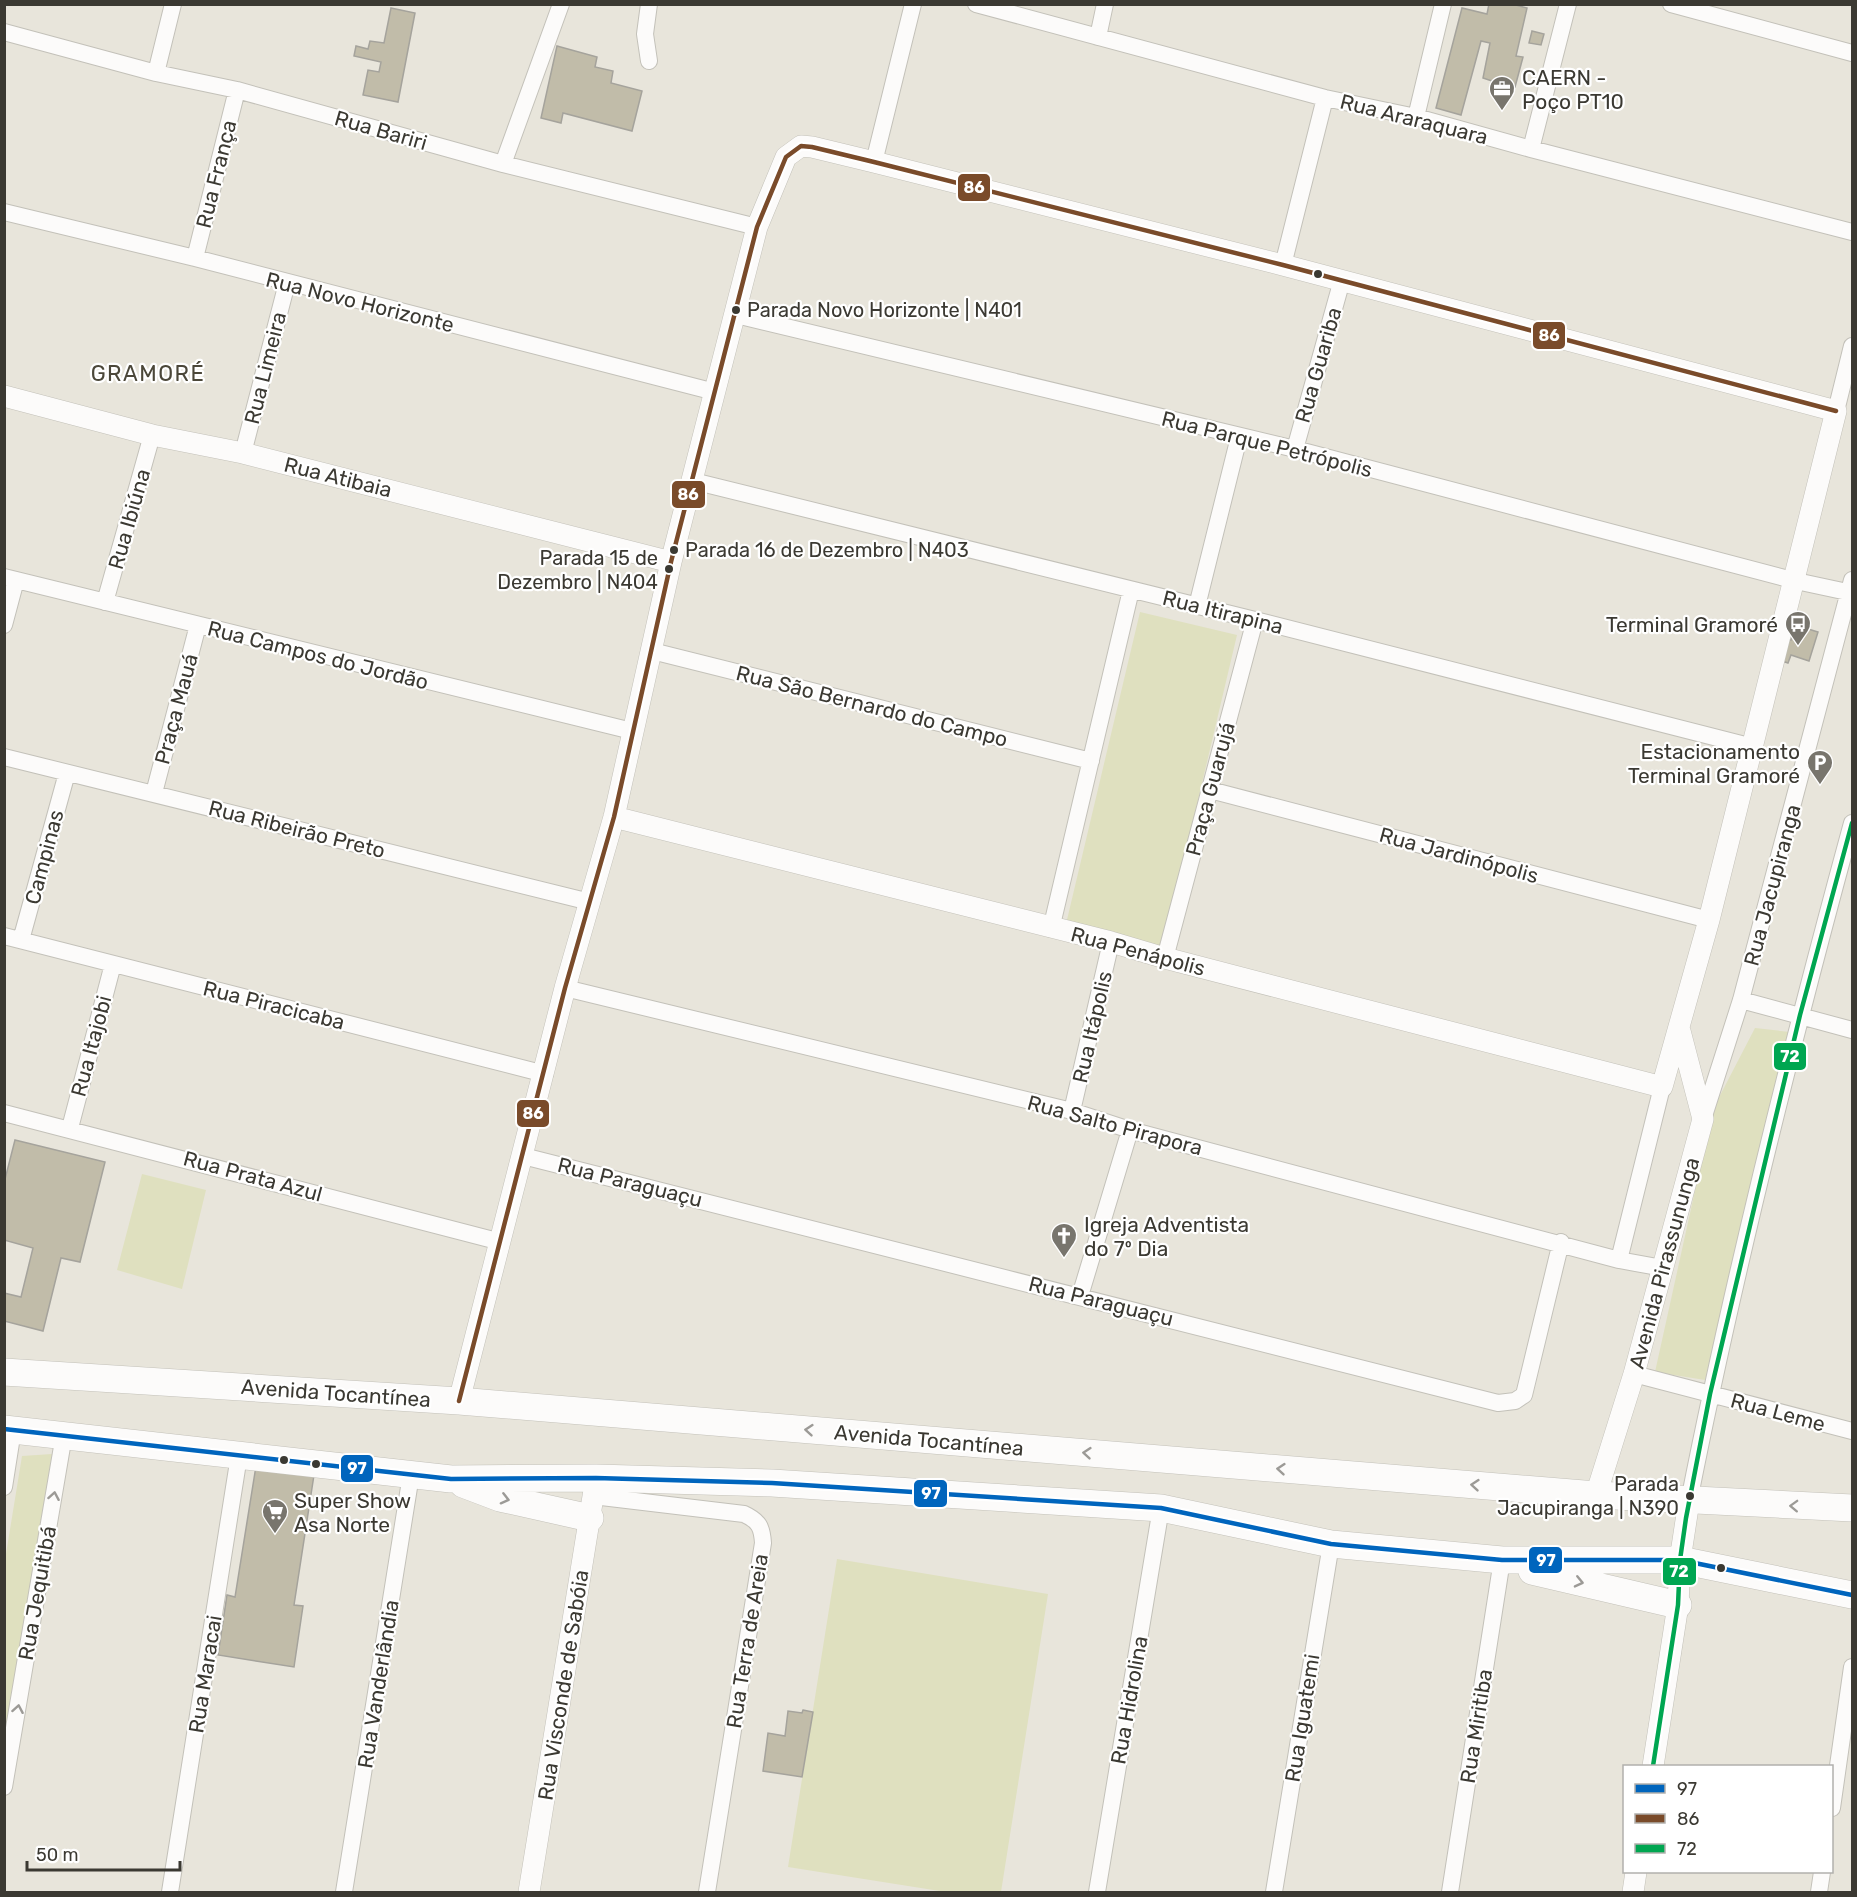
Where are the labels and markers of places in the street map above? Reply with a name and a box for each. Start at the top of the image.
place label: CAERN - Poço PT10 [1522,65,1624,114]
office icon: CAERN - Poço PT10 [1487,74,1517,112]
unlabelled marker [1312,268,1324,280]
place label: Parada Novo Horizonte | N401 [747,298,1022,322]
marker: Parada Novo Horizonte | N401 [730,304,742,316]
place label: Parada 16 de Dezembro | N403 [685,538,969,562]
marker: Parada 16 de Dezembro | N403 [668,544,680,556]
place label: Parada 15 de Dezembro | N404 [497,546,658,594]
marker: Parada 15 de Dezembro | N404 [663,563,675,575]
bus stop icon: Terminal Gramoré [1783,609,1813,647]
place label: Terminal Gramoré [1606,612,1778,637]
place label: Estacionamento Terminal Gramoré [1628,739,1800,788]
parking icon: Estacionamento Terminal Gramoré [1805,748,1835,786]
place label: Igreja Adventista do 7º Dia [1084,1212,1249,1261]
church icon: Igreja Adventista do 7º Dia [1049,1221,1079,1259]
unlabelled marker [278,1454,290,1466]
unlabelled marker [310,1458,322,1470]
place label: Parada Jacupiranga | N390 [1497,1472,1679,1520]
place label: Super Show Asa Norte [294,1488,411,1537]
marker: Parada Jacupiranga | N390 [1684,1490,1696,1502]
supermarket icon: Super Show Asa Norte [260,1497,290,1535]
unlabelled marker [1715,1562,1727,1574]

